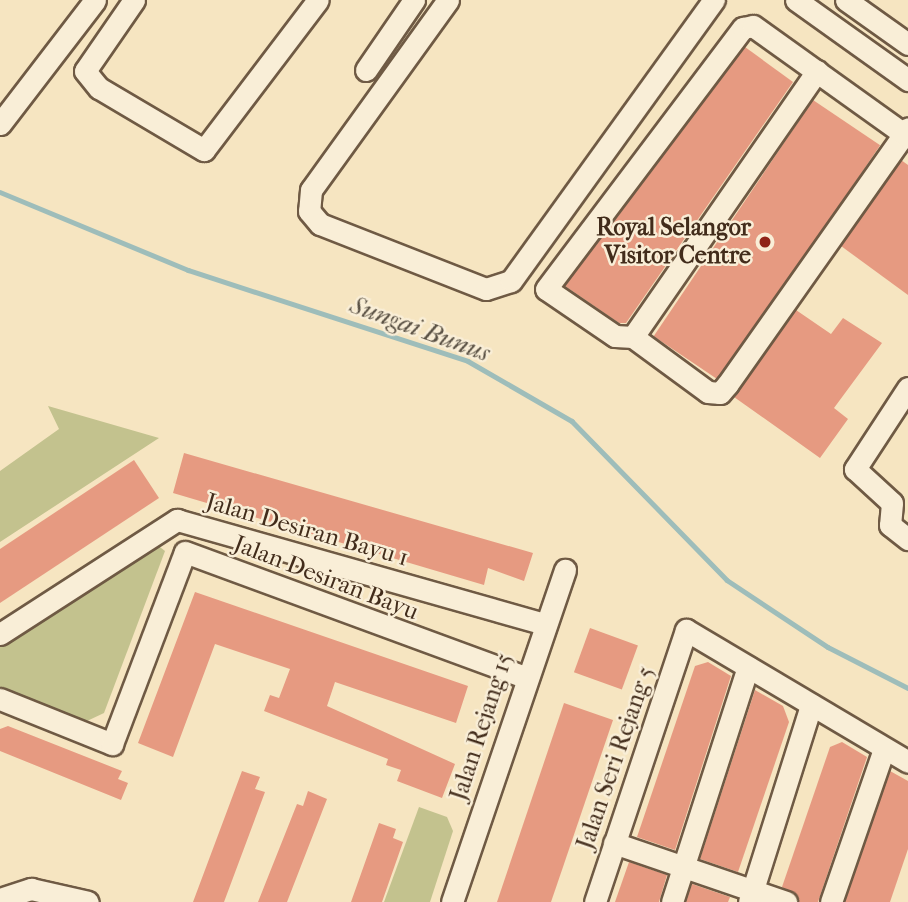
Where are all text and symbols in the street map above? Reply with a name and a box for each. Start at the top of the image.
place label: Royal Selangor Visitor Centre [596,214,751,270]
marker: Royal Selangor Visitor Centre [757,234,773,250]
water label: Sungai Bunus [346,289,494,369]
street label: Jalan Desiran Bayu 1 [202,487,412,573]
street label: Jalan Desiran Bayu [230,530,422,626]
street label: Jalan Rejang 15 [445,650,519,804]
street label: Jalan Seri Rejang 5 [571,663,661,853]

